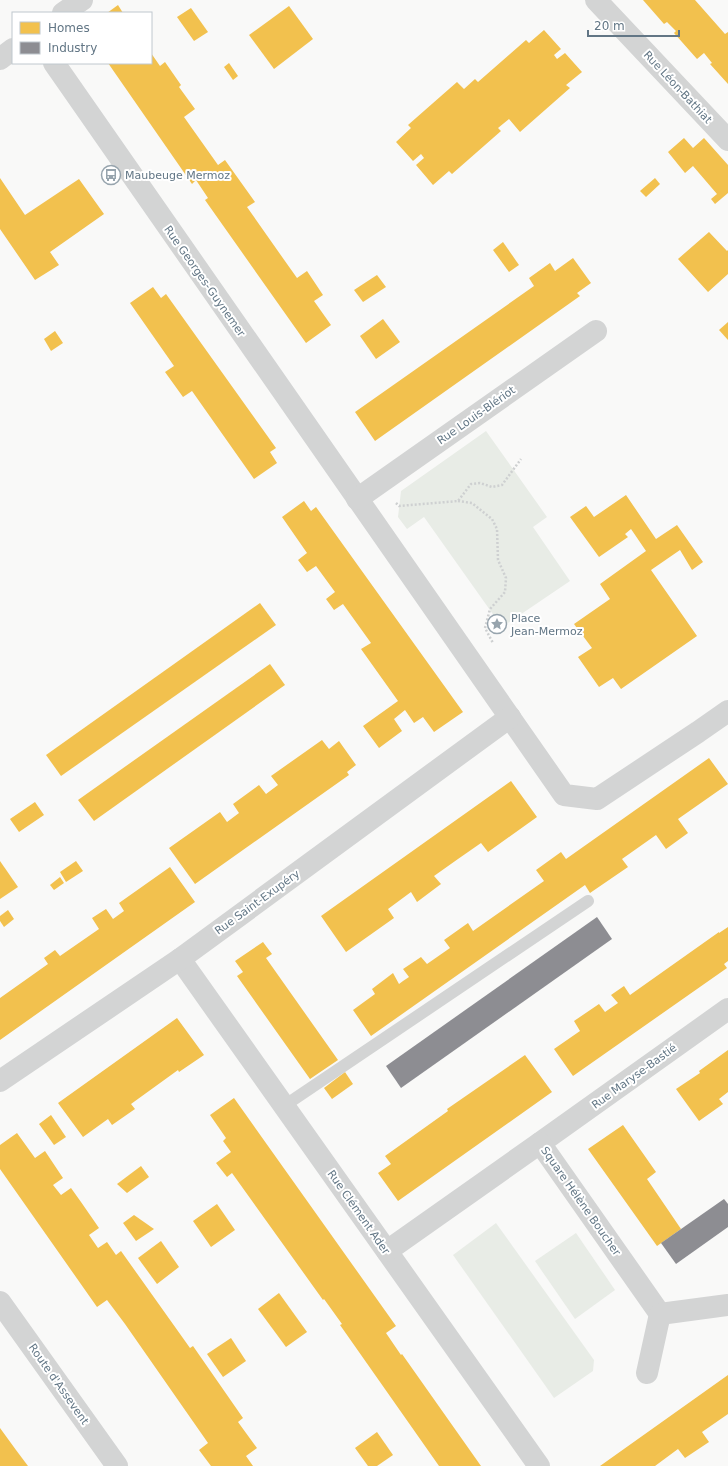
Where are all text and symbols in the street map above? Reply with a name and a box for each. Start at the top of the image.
legend [12,12,152,64]
scale bar [588,12,679,38]
text: 20 m [594,19,625,33]
text: Homes [48,21,90,35]
text: Industry [48,41,97,55]
street label: Rue Léon-Bathiat [641,49,715,127]
bus stop icon: Maubeuge Mermoz [100,164,122,186]
place label: Maubeuge Mermoz [125,169,230,182]
street label: Rue Georges-Guynemer [161,223,248,340]
street label: Rue Louis-Blériot [435,383,518,447]
place label: Place Jean-Mermoz [510,612,583,638]
place icon: Place Jean-Mermoz [486,613,508,635]
street label: Rue Saint-Exupéry [212,867,303,938]
street label: Rue Maryse-Bastié [589,1041,680,1112]
street label: Square Hélène Boucher [538,1144,623,1259]
street label: Rue Clément Ader [325,1168,393,1257]
street label: Route d'Assevent [26,1341,92,1428]

